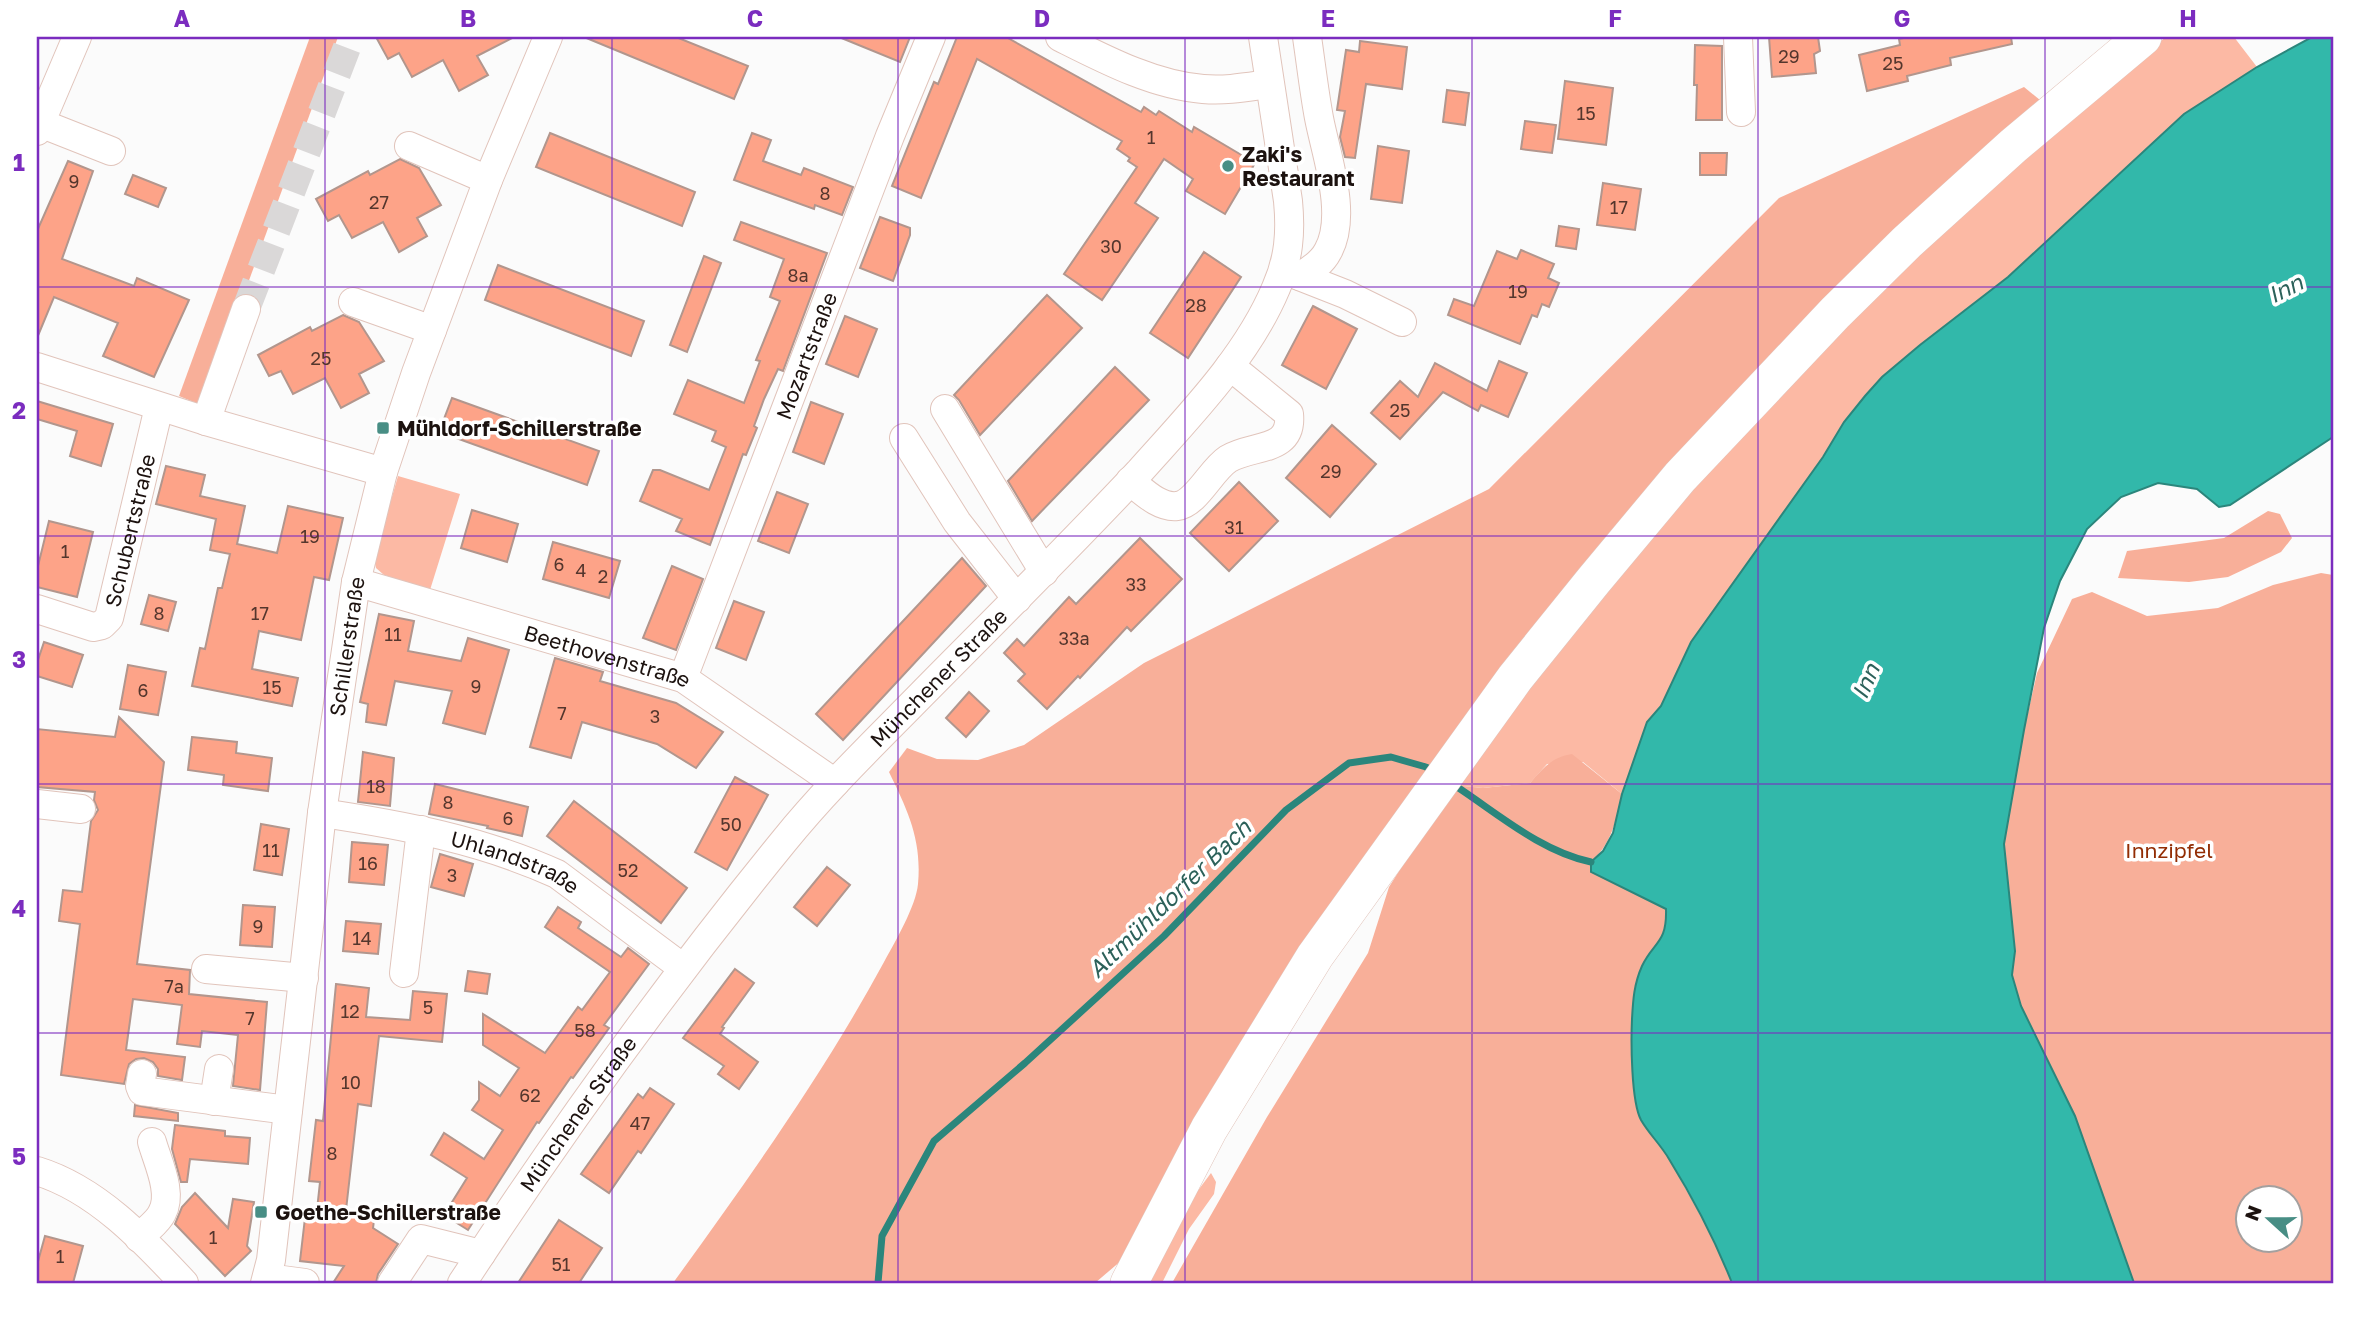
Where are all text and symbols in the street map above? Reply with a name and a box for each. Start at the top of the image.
text: A [174,4,191,32]
text: B [460,4,476,32]
text: C [747,4,763,32]
text: D [1034,4,1050,32]
text: E [1321,4,1335,32]
text: F [1608,4,1622,32]
text: G [1894,4,1910,32]
text: H [2179,4,2197,32]
house number: 29 [1778,45,1800,67]
house number: 25 [1883,52,1903,74]
house number: 15 [1576,102,1596,124]
house number: 1 [1147,126,1156,148]
place label: Zaki's Restaurant [1242,141,1355,191]
text: 1 [13,148,25,176]
marker: Zaki's Restaurant [1220,158,1236,174]
house number: 9 [69,170,79,192]
house number: 8 [820,182,830,204]
house number: 27 [369,191,389,213]
house number: 17 [1610,196,1628,218]
house number: 30 [1100,235,1122,257]
house number: 8a [787,264,809,286]
water label: Inn [2263,267,2308,309]
house number: 19 [1508,280,1528,302]
street label: Mozartstraße [770,288,842,423]
house number: 28 [1185,294,1207,316]
house number: 25 [311,347,331,369]
text: 2 [12,396,26,424]
house number: 25 [1390,399,1410,421]
place label: Mühldorf-Schillerstraße [397,415,642,441]
marker: Mühldorf-Schillerstraße [375,420,391,436]
street label: Schubertstraße [99,451,160,609]
house number: 29 [1320,460,1342,482]
house number: 31 [1224,516,1244,538]
house number: 19 [300,525,320,547]
house number: 1 [61,540,70,562]
house number: 6 [554,553,564,575]
house number: 4 [576,559,587,581]
house number: 2 [598,565,608,587]
house number: 33 [1125,573,1147,595]
street label: Schillerstraße [323,575,370,718]
house number: 8 [154,602,164,624]
house number: 17 [251,602,269,624]
street label: Münchener Straße [864,603,1013,752]
street label: Beethovenstraße [521,619,696,693]
house number: 11 [384,623,402,645]
house number: 33a [1058,627,1090,649]
text: 3 [12,645,26,673]
water label: Inn [1845,658,1885,703]
house number: 9 [471,675,481,697]
house number: 15 [262,676,282,698]
house number: 6 [138,679,148,701]
house number: 7 [557,702,567,724]
house number: 3 [650,705,660,727]
house number: 18 [366,775,386,797]
house number: 8 [443,791,453,813]
house number: 6 [503,807,513,829]
house number: 50 [720,813,742,835]
water label: Altmühldorfer Bach [1082,813,1257,983]
street label: Uhlandstraße [448,825,585,899]
park label: Innzipfel [2125,837,2213,863]
house number: 11 [262,839,280,861]
house number: 16 [358,852,378,874]
house number: 52 [618,859,638,881]
house number: 3 [447,864,457,886]
text: 4 [12,894,26,922]
house number: 9 [253,915,263,937]
house number: 14 [352,927,372,949]
house number: 7a [164,975,184,997]
house number: 5 [423,996,433,1018]
house number: 12 [340,1000,360,1022]
house number: 7 [245,1007,255,1029]
house number: 58 [574,1019,596,1041]
street label: Münchener Straße [514,1031,642,1197]
house number: 10 [341,1071,361,1093]
house number: 62 [519,1084,541,1106]
house number: 47 [630,1112,650,1134]
text: 5 [12,1142,26,1170]
house number: 8 [327,1142,337,1164]
north arrow [2234,1184,2304,1254]
place label: Goethe-Schillerstraße [275,1199,501,1225]
text: N [2239,1202,2266,1224]
marker: Goethe-Schillerstraße [253,1204,269,1220]
house number: 1 [209,1226,218,1248]
house number: 1 [56,1245,65,1267]
house number: 51 [551,1253,571,1275]

